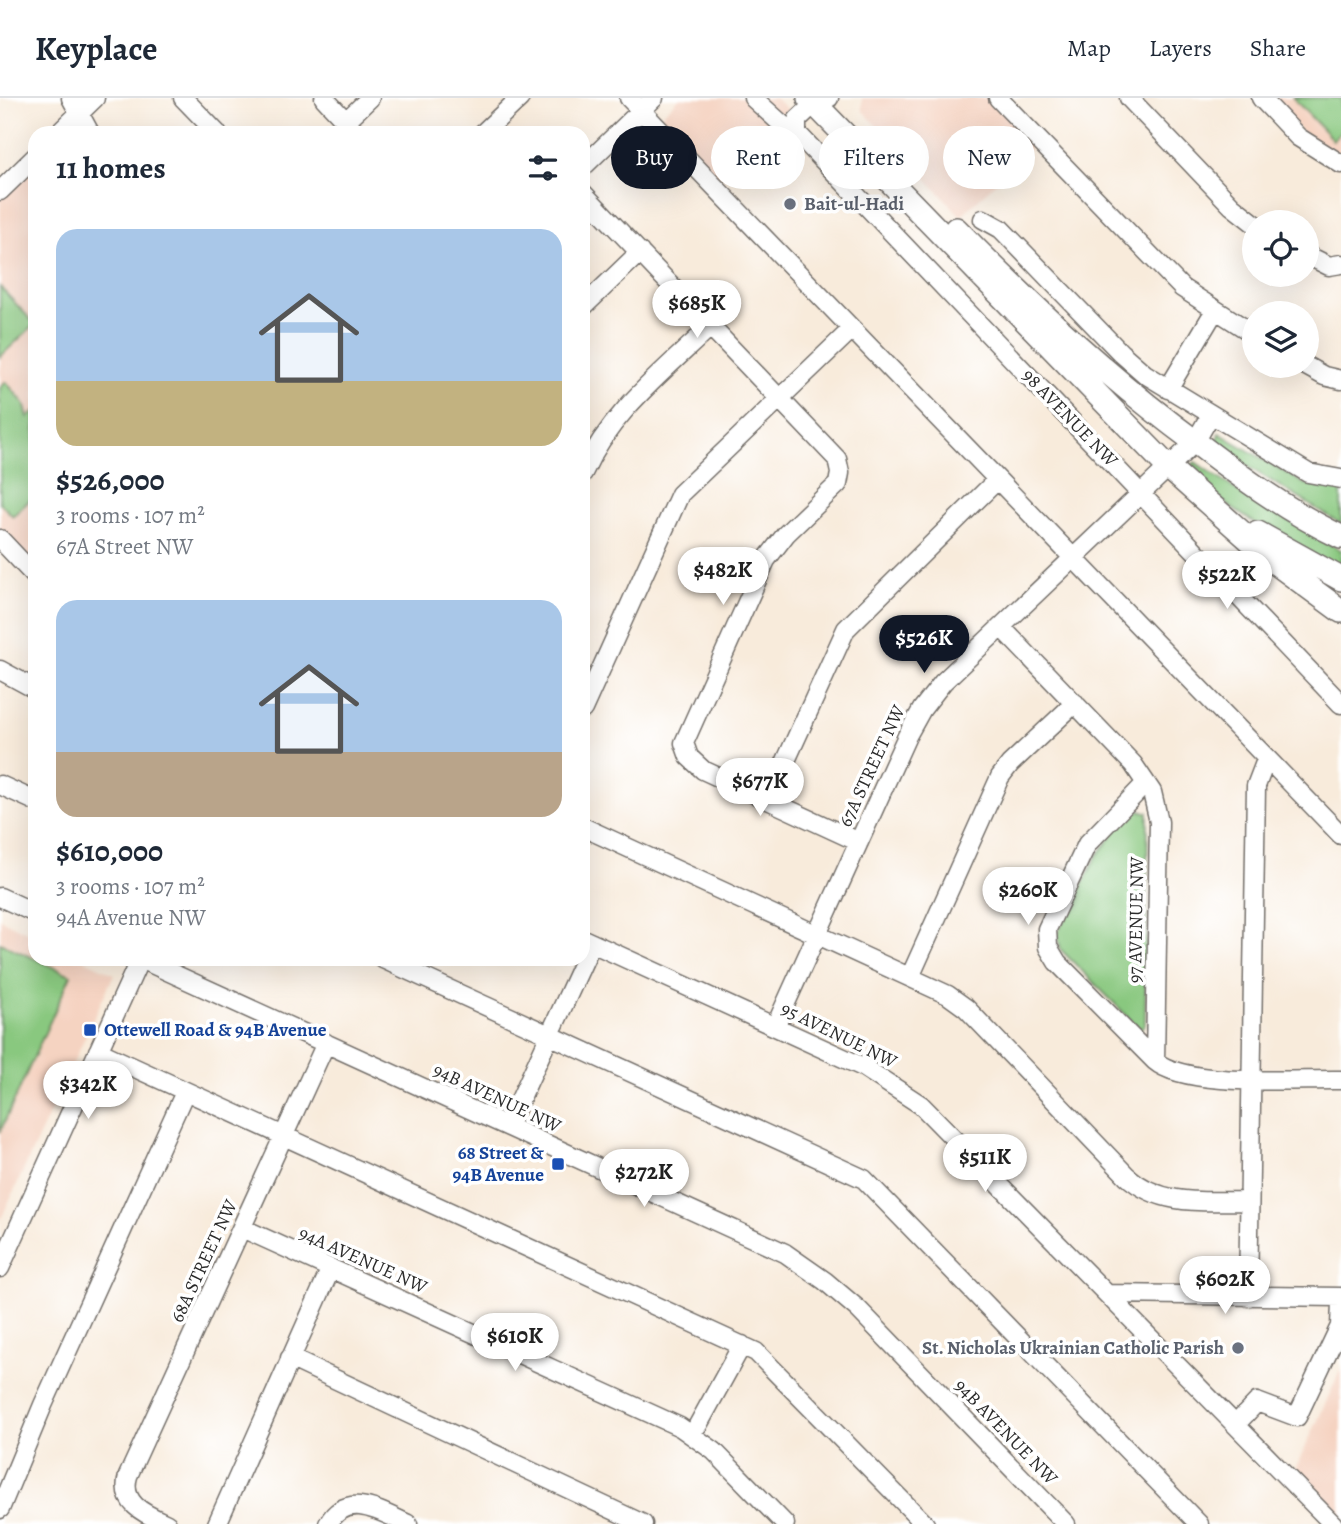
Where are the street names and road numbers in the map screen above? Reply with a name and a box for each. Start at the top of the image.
street label: 98 AVENUE NW [1016,363,1124,473]
street label: 67A STREET NW [832,701,912,831]
street label: 97 AVENUE NW [1122,856,1150,983]
street label: 95 AVENUE NW [776,996,902,1075]
street label: 94B AVENUE NW [429,1057,565,1139]
street label: 68A STREET NW [164,1195,244,1327]
street label: 94A AVENUE NW [295,1220,432,1300]
street label: 94B AVENUE NW [949,1373,1064,1491]

